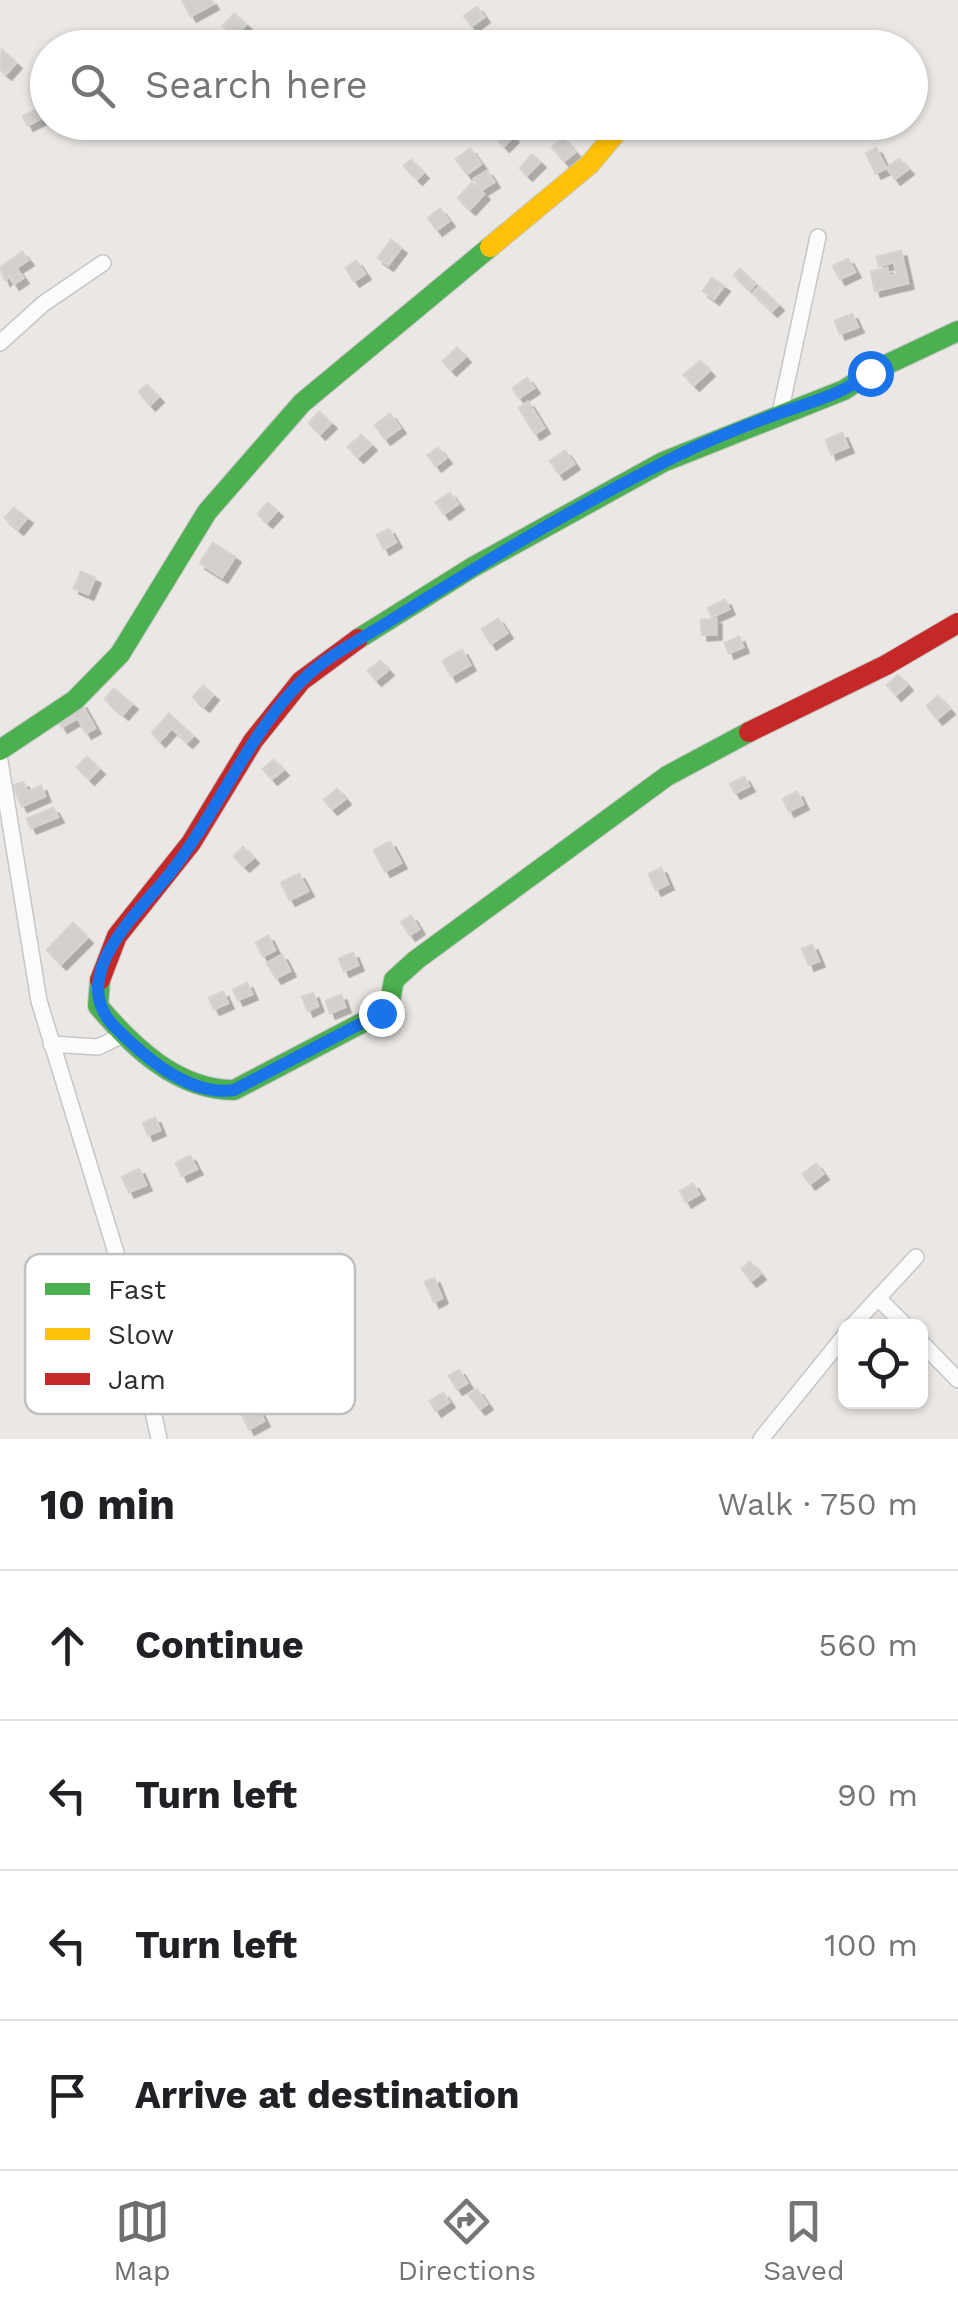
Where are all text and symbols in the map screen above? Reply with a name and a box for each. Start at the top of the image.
search box [30,30,928,140]
icon: search [65,58,120,113]
text: Search here [145,63,368,107]
route start [848,351,894,397]
route end [359,991,405,1037]
legend [25,1254,355,1414]
text: Fast [108,1273,166,1306]
text: Slow [108,1318,174,1351]
map controls [838,1319,928,1409]
button: locate [838,1319,928,1409]
text: Jam [108,1363,166,1396]
text: 10 min [40,1480,175,1529]
text: Walk · 750 m [718,1485,918,1523]
icon: ahead [40,1618,95,1673]
text: Continue [135,1623,304,1667]
text: 560 m [819,1626,918,1664]
icon: left [40,1768,95,1823]
text: Turn left [135,1773,297,1817]
text: 90 m [837,1776,918,1814]
icon: left [40,1918,95,1973]
text: Turn left [135,1923,297,1967]
text: 100 m [824,1926,918,1964]
icon: arrive [40,2068,95,2123]
text: Arrive at destination [135,2073,520,2117]
tab: Map [114,2194,171,2287]
tab: Directions [398,2194,536,2287]
tab: Saved [763,2194,844,2287]

